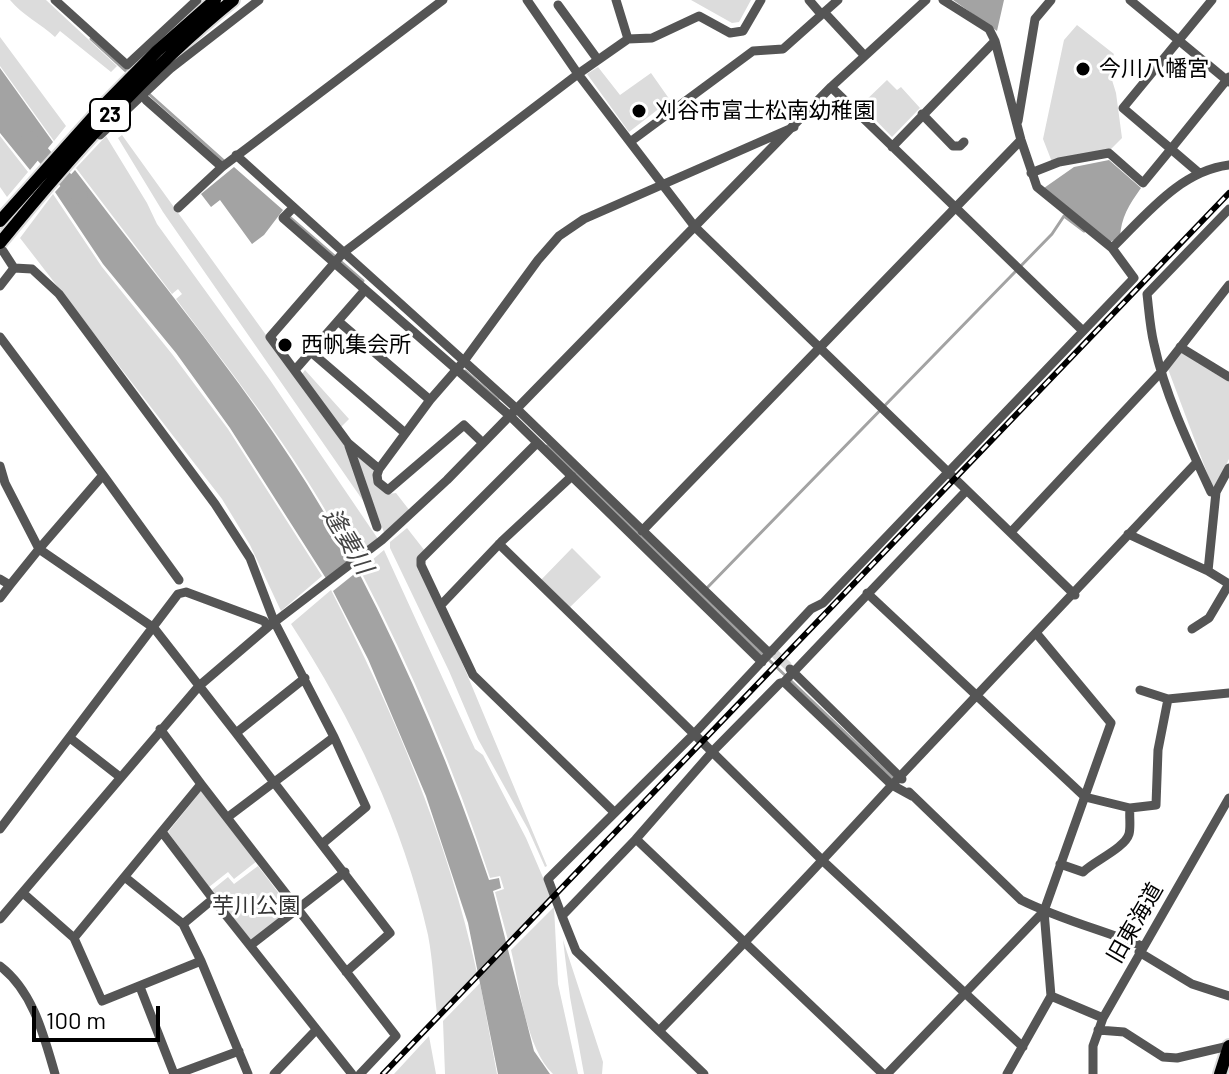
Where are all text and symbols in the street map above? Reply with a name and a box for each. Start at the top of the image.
place label: 今川八幡宮 [1099,56,1209,82]
marker: 今川八幡宮 [1074,60,1092,78]
place label: 刈谷市富士松南幼稚園 [655,98,875,124]
road number: 23 [90,99,130,131]
marker: 刈谷市富士松南幼稚園 [630,102,648,120]
place label: 西帆集会所 [301,332,411,358]
marker: 西帆集会所 [276,336,294,354]
water label: 逢妻川 [317,503,379,579]
street label: 旧東海道 [1102,878,1168,968]
park label: 芋川公園 [212,893,300,919]
scale bar [36,990,164,1040]
text: 100 m [46,1005,106,1034]

